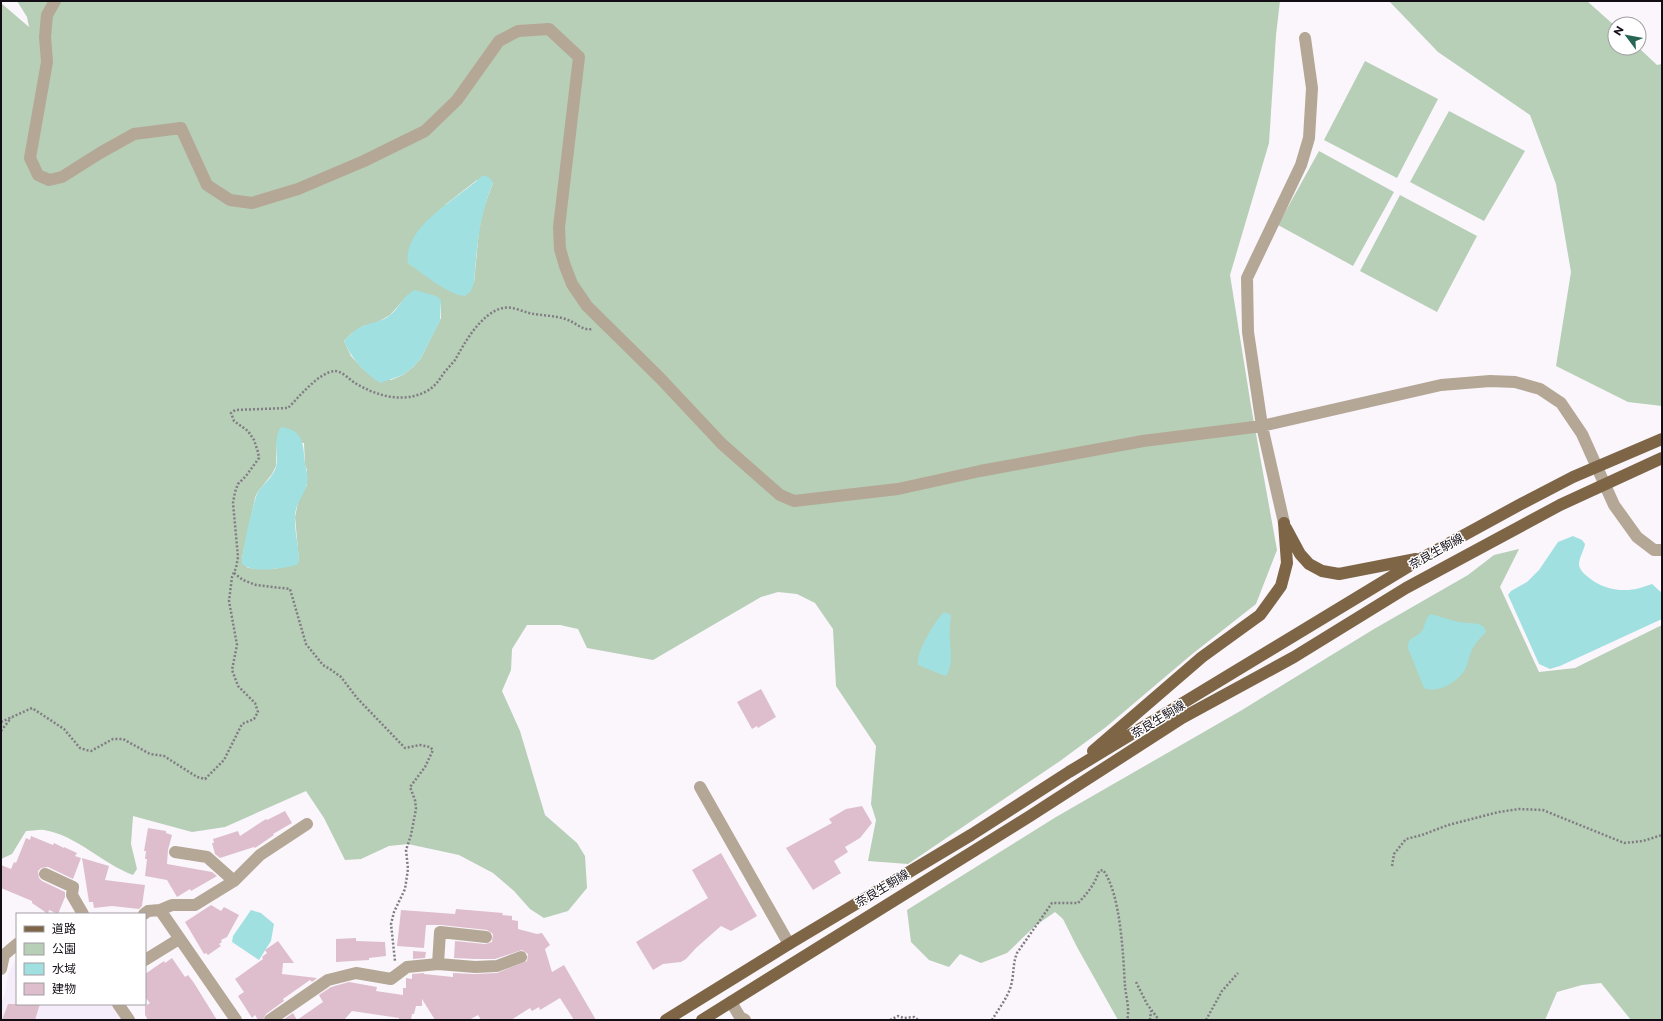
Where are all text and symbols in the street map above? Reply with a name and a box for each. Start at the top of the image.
north arrow [1607,16,1647,56]
text: N [1610,23,1627,38]
street label: 奈良生駒線 [1406,530,1466,572]
street label: 奈良生駒線 [1128,697,1188,741]
street label: 奈良生駒線 [852,866,912,910]
legend [16,913,146,1005]
text: 道路 [52,921,76,936]
text: 公園 [52,941,76,956]
text: 水域 [52,961,76,976]
text: 建物 [52,981,76,996]

